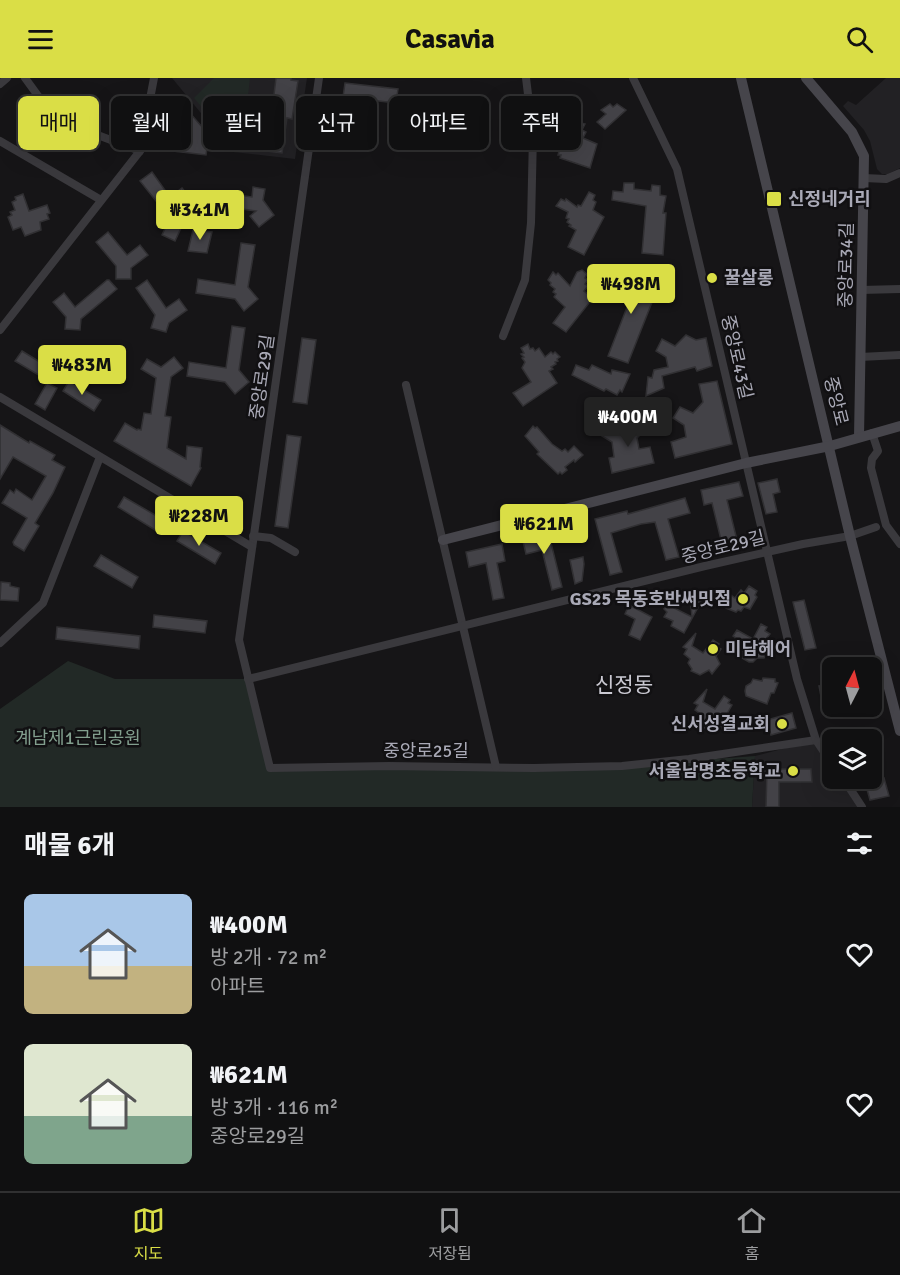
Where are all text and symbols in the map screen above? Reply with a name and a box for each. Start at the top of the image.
icon: menu [24,23,57,56]
text: Casavia [405,23,495,56]
icon: search [843,23,876,56]
chip: 매매 [18,96,99,150]
chip: 월세 [111,96,191,150]
chip: 필터 [203,96,284,150]
chip: 신규 [296,96,377,150]
chip: 아파트 [389,96,489,150]
chip: 주택 [501,96,581,150]
place label: 신정네거리 [788,188,871,210]
pin: ₩341M [158,190,242,241]
marker: 신정네거리 [765,190,783,208]
text: ₩341M [170,197,230,222]
street label: 중앙로34길 [834,222,858,308]
pin: ₩498M [589,264,673,315]
place label: 꿀살롱 [724,267,774,289]
text: ₩498M [601,271,661,296]
marker: 꿀살롱 [705,271,719,285]
street label: 중앙로43길 [717,313,757,401]
street label: 중앙로29길 [245,333,279,421]
pin: ₩483M [40,345,124,396]
text: ₩483M [52,352,112,377]
street label: 중앙로 [819,374,853,428]
pin: ₩400M [586,397,670,448]
text: ₩400M [598,404,658,429]
pin: ₩228M [157,496,241,547]
text: ₩228M [169,503,229,528]
pin: ₩621M [502,504,586,555]
text: ₩621M [514,511,574,536]
street label: 중앙로29길 [679,526,767,568]
place label: GS25 목동호반써밋점 [570,588,731,610]
marker: GS25 목동호반써밋점 [736,592,750,606]
place label: 미담헤어 [725,638,791,660]
marker: 미담헤어 [706,642,720,656]
north arrow [822,657,882,717]
map controls [822,657,882,789]
district label: 신정동 [595,672,653,698]
place label: 신서성결교회 [671,713,770,735]
marker: 신서성결교회 [775,717,789,731]
park label: 계남제1근린공원 [15,727,141,749]
button: layers [822,729,882,789]
street label: 중앙로25길 [383,740,469,762]
place label: 서울남명초등학교 [649,760,781,782]
marker: 서울남명초등학교 [786,764,800,778]
icon: filters [843,827,876,860]
text: 매물 6개 [24,830,116,862]
text: ₩400M [210,909,288,941]
icon: home [72,918,144,990]
icon: heart [843,938,876,971]
text: 방 2개 · 72 m² [210,945,327,970]
text: 아파트 [210,974,265,999]
text: ₩621M [210,1059,288,1091]
icon: home [72,1068,144,1140]
icon: heart [843,1088,876,1121]
text: 방 3개 · 116 m² [210,1095,338,1120]
text: 중앙로29길 [210,1124,305,1149]
tab: 지도 [132,1204,165,1264]
tab: 저장됨 [428,1204,472,1264]
tab: 홈 [735,1204,768,1264]

